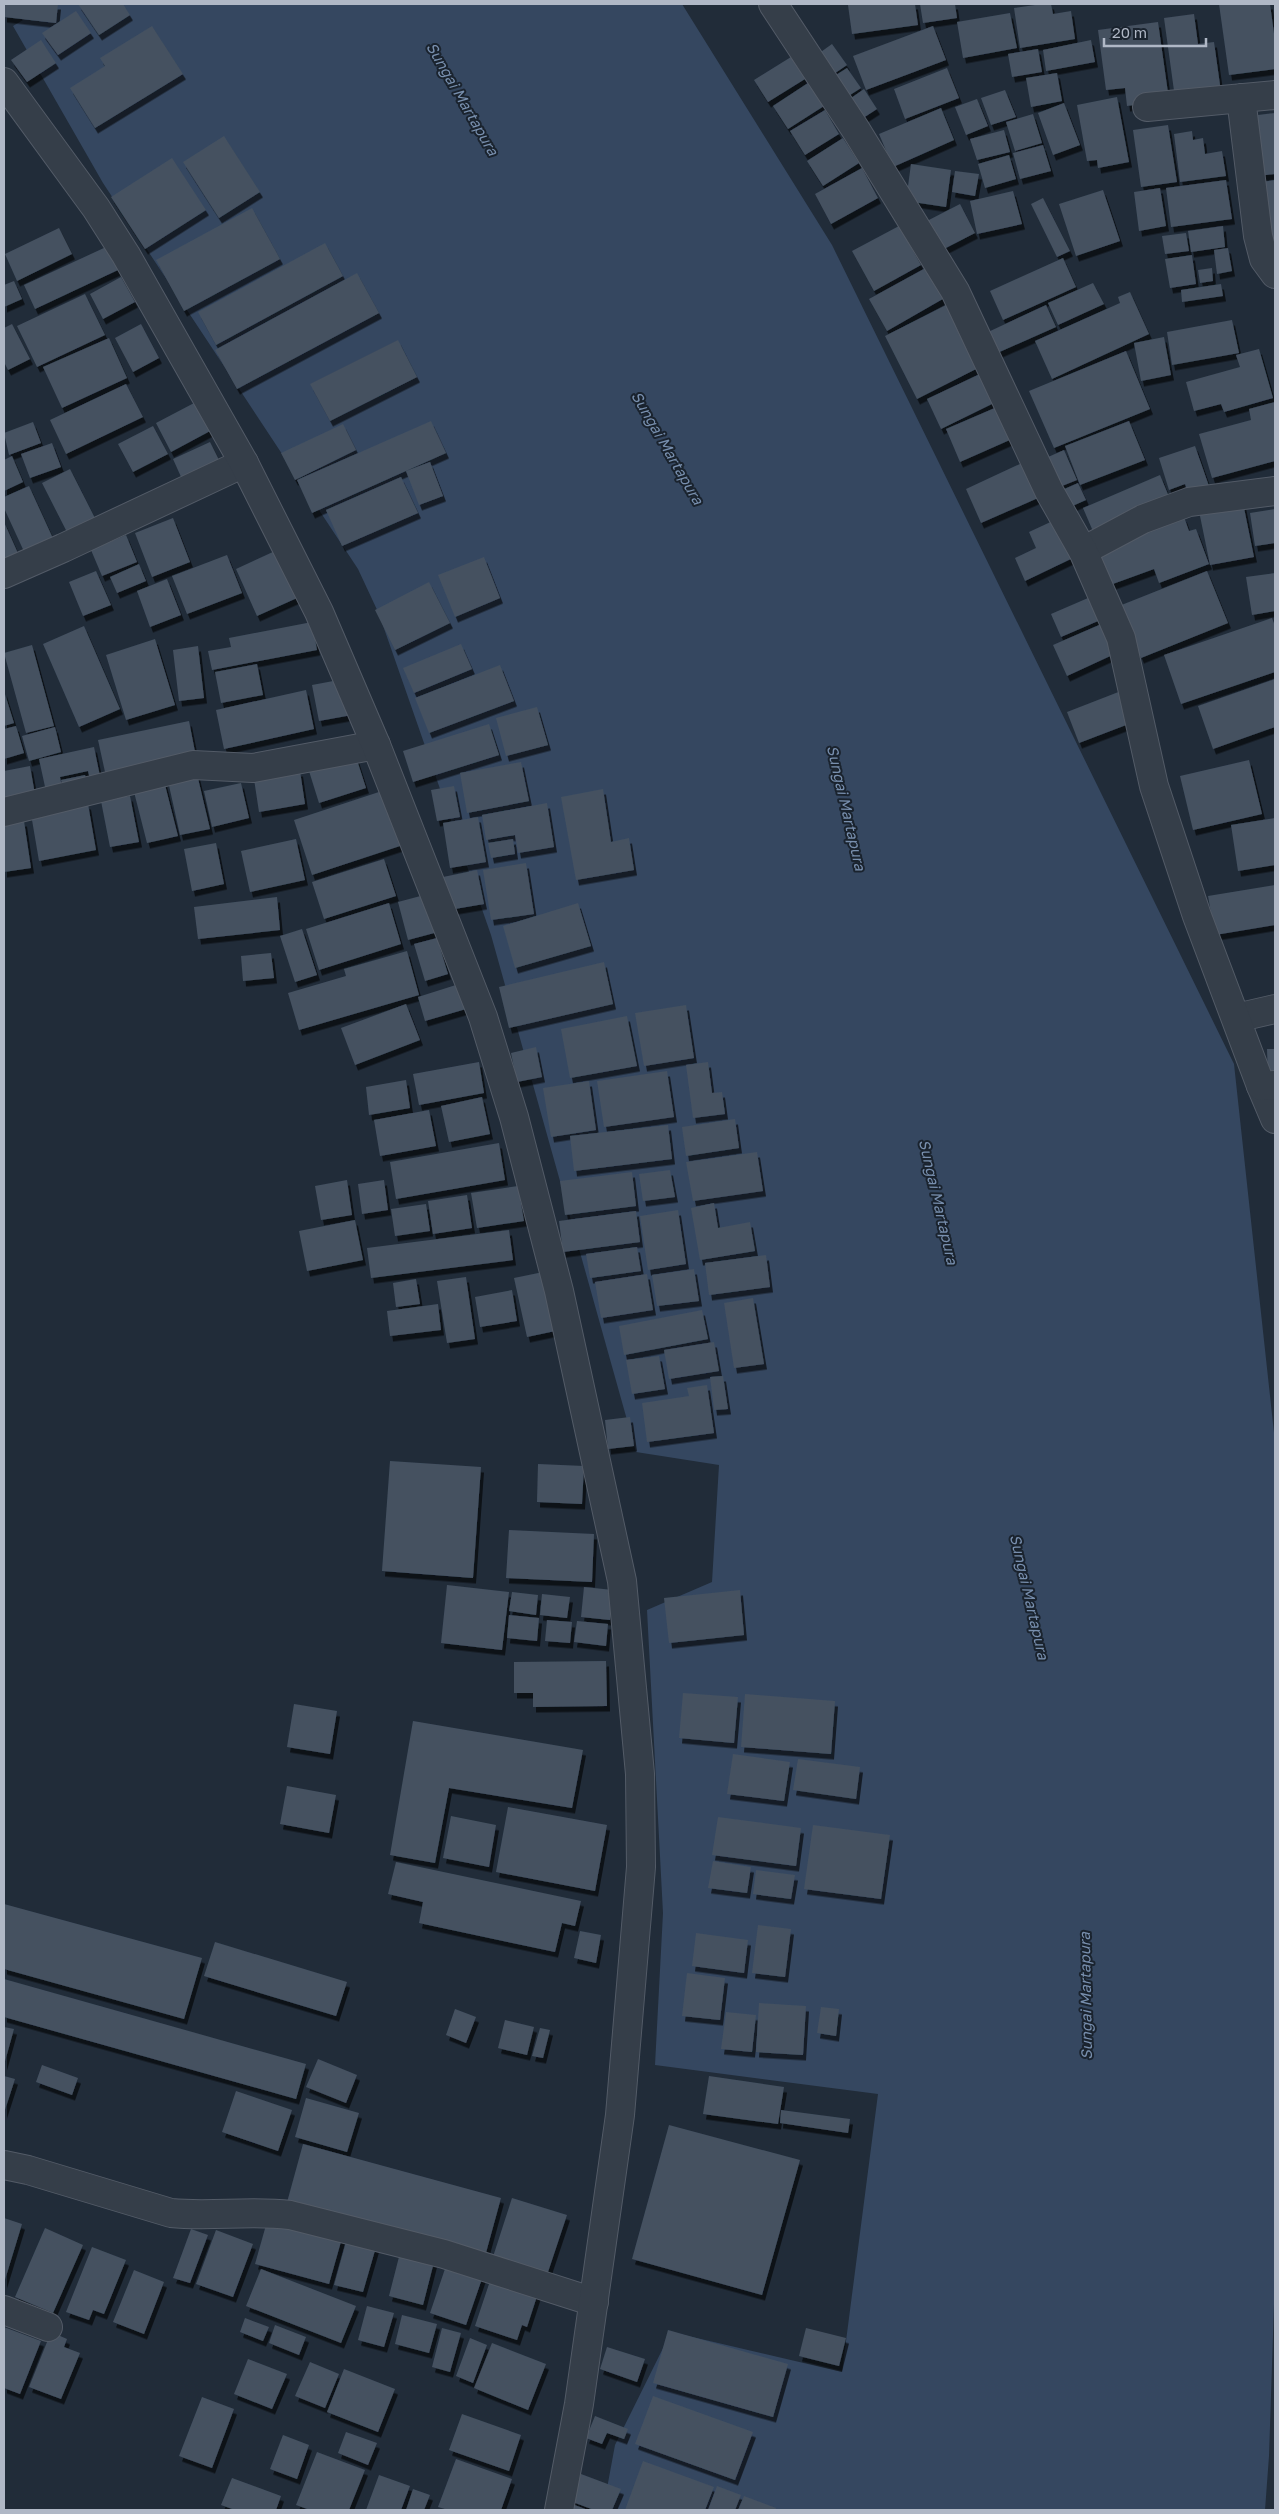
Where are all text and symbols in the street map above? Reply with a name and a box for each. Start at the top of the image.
scale bar [1104,15,1206,47]
text: 20 m [1112,23,1147,41]
water label: Sungai Martapura [422,39,503,159]
water label: Sungai Martapura [627,388,708,508]
water label: Sungai Martapura [823,743,870,873]
water label: Sungai Martapura [915,1137,962,1267]
water label: Sungai Martapura [1006,1532,1053,1662]
water label: Sungai Martapura [1075,1931,1096,2060]

